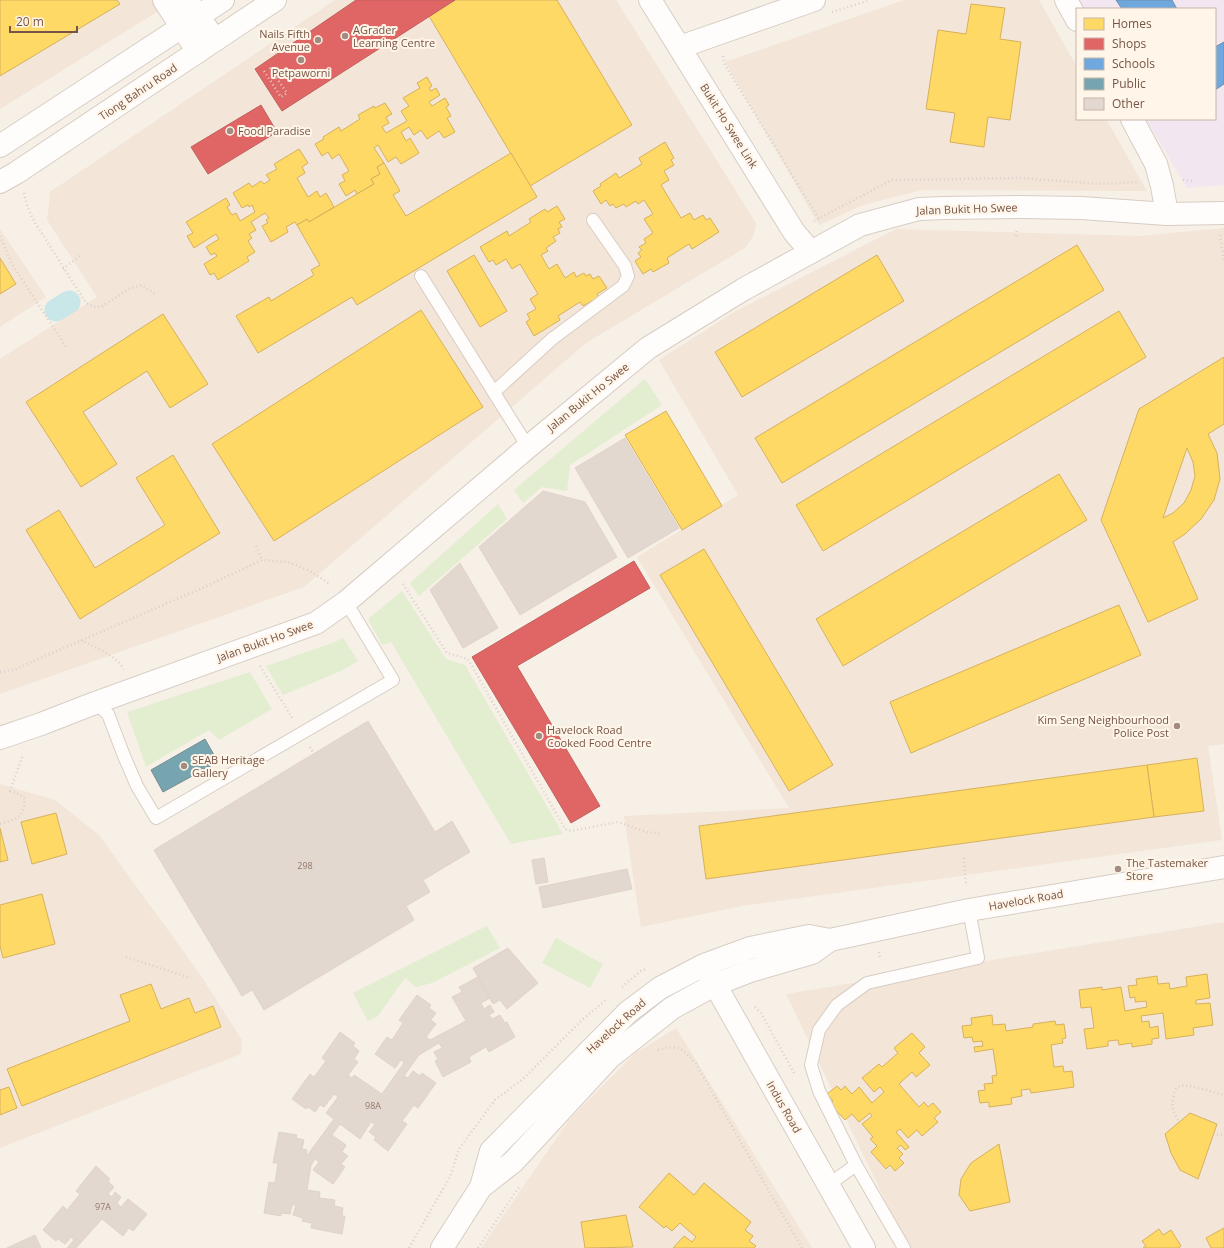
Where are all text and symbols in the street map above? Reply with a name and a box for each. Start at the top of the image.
scale bar [10,8,77,34]
legend [1076,8,1216,120]
text: 20 m [16,13,44,30]
text: Homes [1112,15,1152,32]
place label: AGrader Learning Centre [353,22,435,50]
place label: Nails Fifth Avenue [259,26,310,54]
marker: AGrader Learning Centre [340,31,350,41]
marker: Nails Fifth Avenue [313,35,323,45]
text: Shops [1112,35,1147,52]
marker: Petpaworni [296,55,306,65]
text: Schools [1112,55,1155,72]
street label: Tiong Bahru Road [96,60,180,123]
place label: Petpaworni [272,65,330,80]
text: Public [1112,75,1146,92]
street label: Bukit Ho Swee Link [697,80,762,171]
text: Other [1112,95,1145,112]
place label: Food Paradise [238,123,311,138]
marker: Food Paradise [225,126,235,136]
street label: Jalan Bukit Ho Swee [915,199,1018,218]
street label: Jalan Bukit Ho Swee [543,359,632,435]
street label: Jalan Bukit Ho Swee [214,616,315,665]
place label: Kim Seng Neighbourhood Police Post [1037,712,1169,740]
marker: Kim Seng Neighbourhood Police Post [1172,721,1182,731]
place label: Havelock Road Cooked Food Centre [547,722,652,750]
marker: Havelock Road Cooked Food Centre [534,731,544,741]
place label: SEAB Heritage Gallery [192,752,265,780]
marker: SEAB Heritage Gallery [179,761,189,771]
place label: The Tastemaker Store [1126,855,1209,883]
house number: 298 [297,859,313,872]
marker: The Tastemaker Store [1113,864,1123,874]
street label: Havelock Road [987,886,1064,913]
street label: Havelock Road [583,995,649,1056]
street label: Indus Road [764,1078,805,1135]
house number: 98A [365,1099,381,1112]
house number: 97A [95,1200,111,1213]

